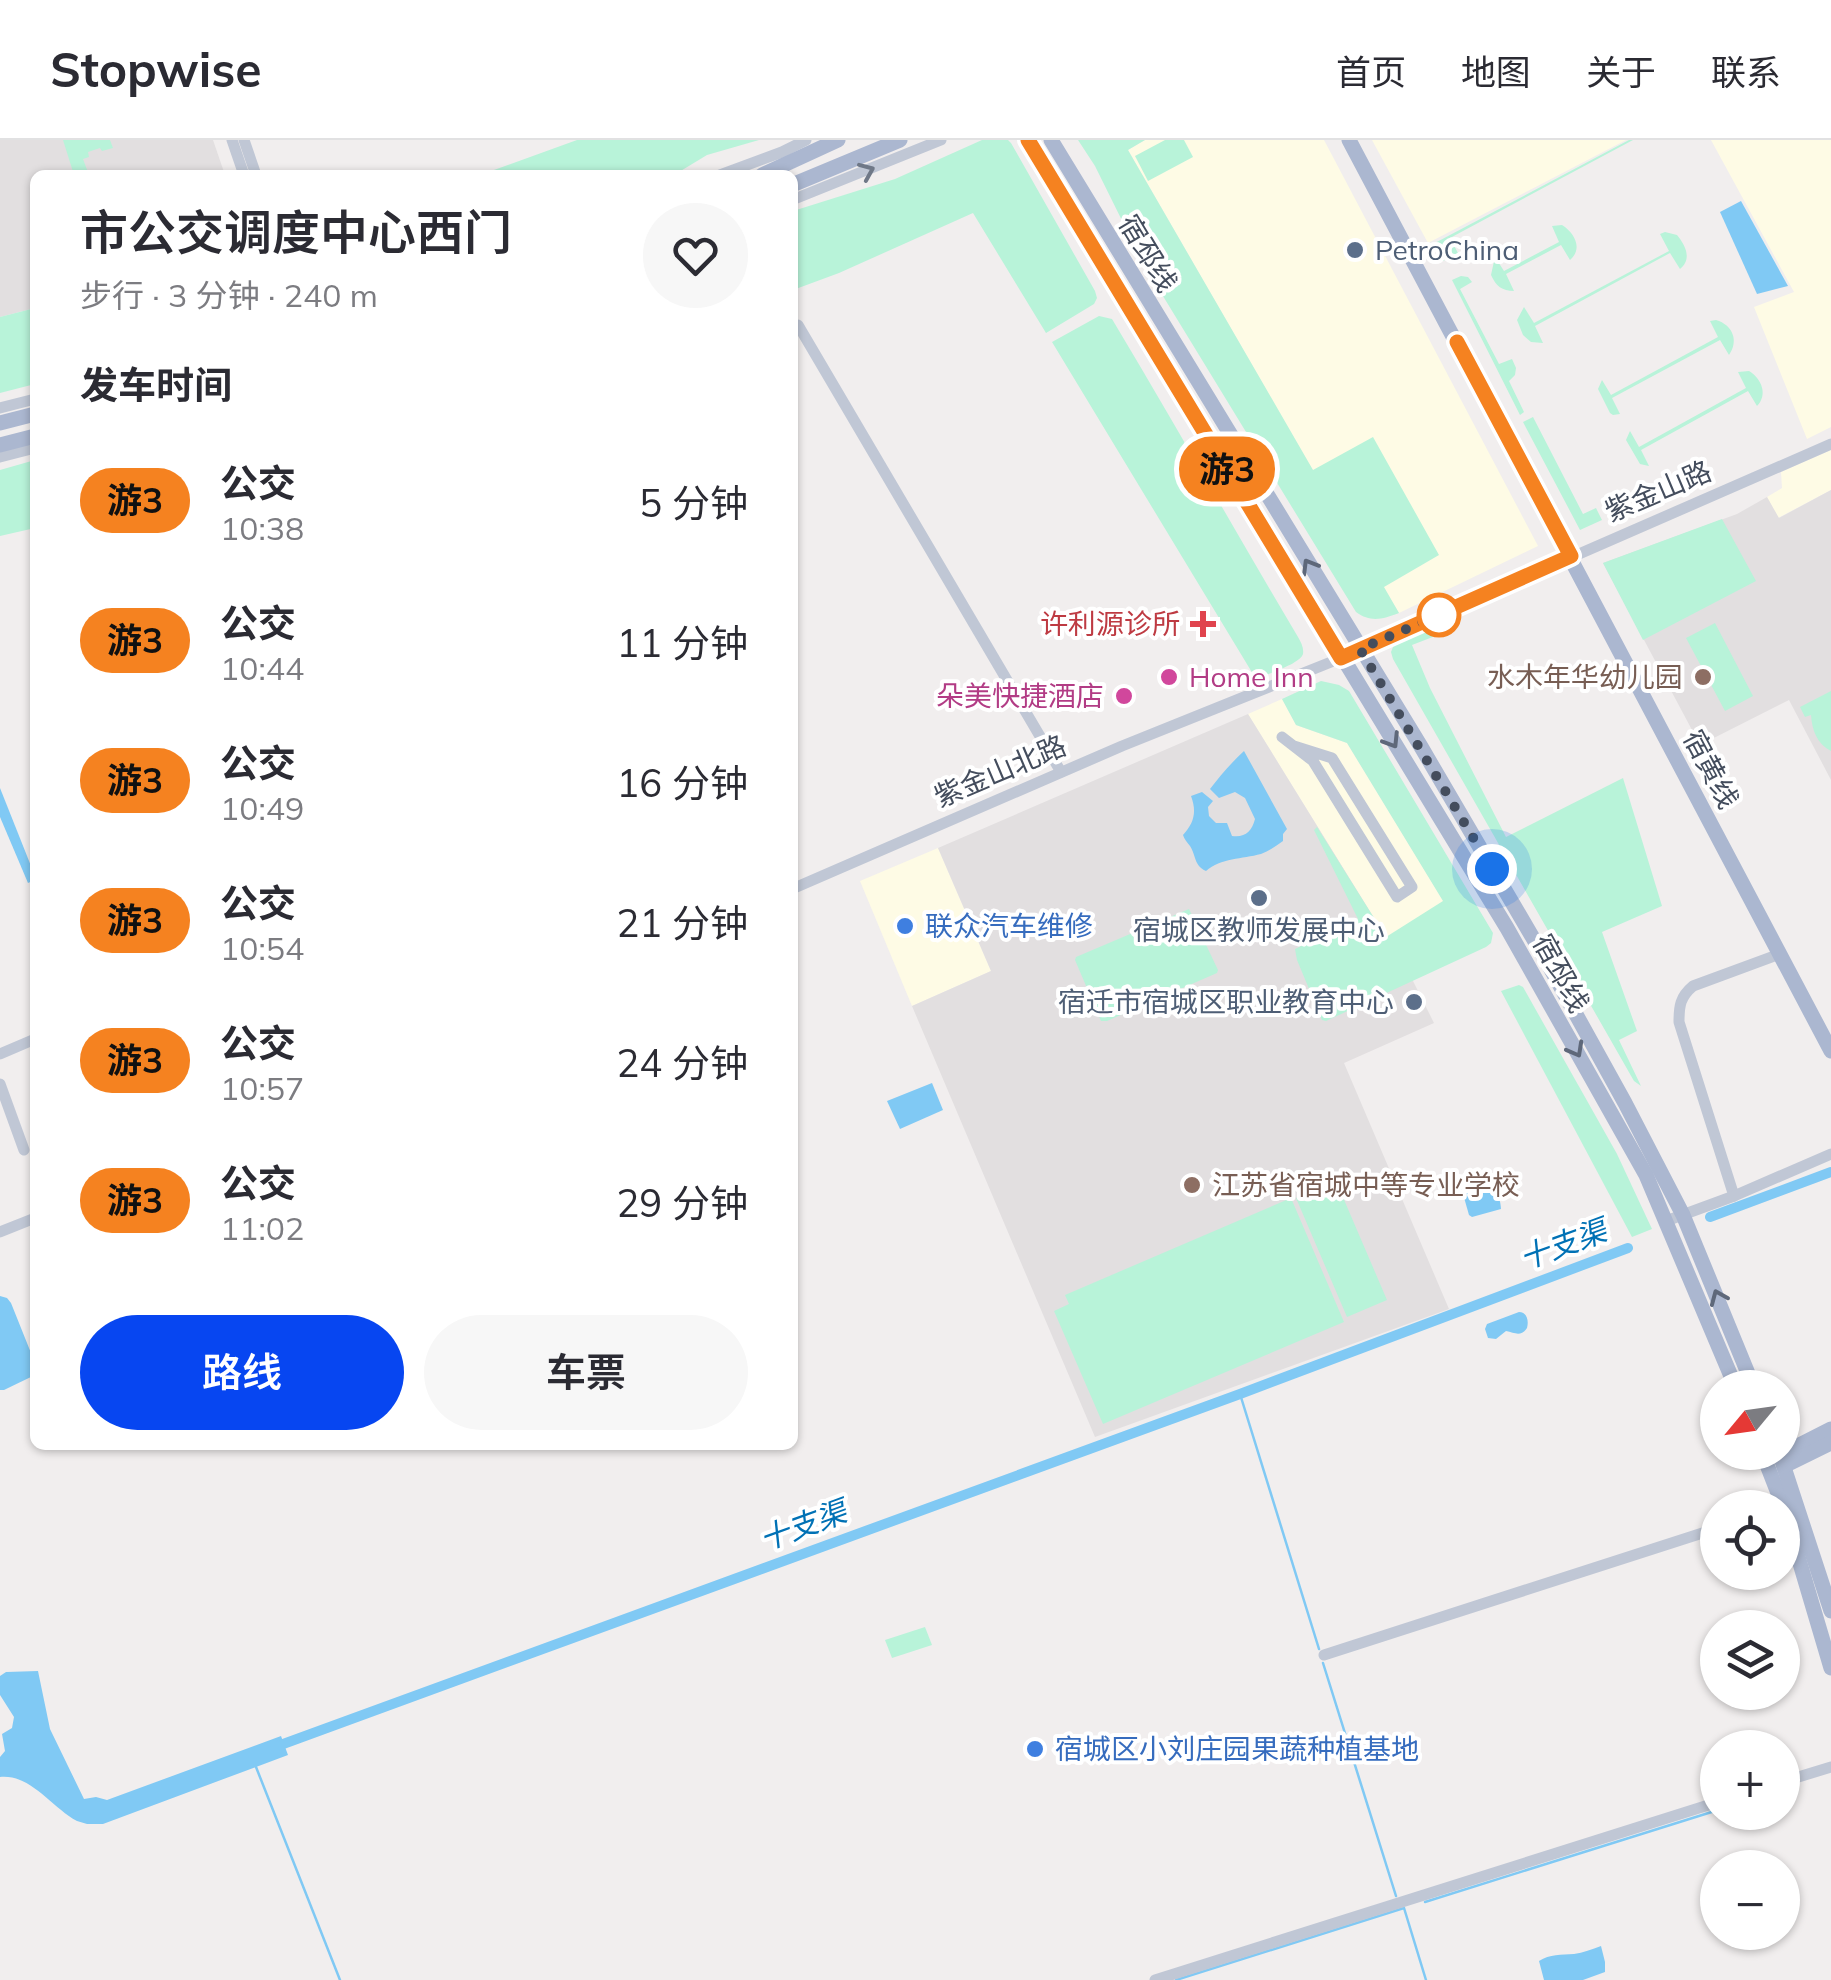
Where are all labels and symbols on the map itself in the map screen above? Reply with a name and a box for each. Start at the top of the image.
one-way arrow [857,163,875,183]
street label: 宿邳线 [1112,208,1185,298]
place label: PetroChina [1375,232,1519,267]
marker: PetroChina [1344,239,1366,261]
line badge: 游3 [1182,436,1272,502]
street label: 紫金山路 [1599,453,1716,529]
one-way arrow [1302,558,1321,576]
unlabelled marker [1418,594,1460,636]
place label: 许利源诊所 [1040,606,1180,641]
marker: 许利源诊所 [1190,611,1216,637]
place label: Home Inn [1189,659,1314,694]
place label: 水木年华幼儿园 [1487,659,1683,694]
marker: Home Inn [1158,666,1180,688]
marker: 水木年华幼儿园 [1692,666,1714,688]
place label: 朵美快捷酒店 [936,678,1104,713]
marker: 朵美快捷酒店 [1113,685,1135,707]
street label: 宿黄线 [1676,723,1747,814]
street label: 紫金山北路 [929,727,1071,814]
one-way arrow [1380,730,1399,748]
your location [1467,844,1517,894]
marker: 宿城区教师发展中心 [1248,887,1270,909]
place label: 联众汽车维修 [925,908,1093,943]
place label: 宿城区教师发展中心 [1133,912,1385,947]
marker: 联众汽车维修 [894,915,916,937]
street label: 宿邳线 [1526,928,1597,1018]
place label: 宿迁市宿城区职业教育中心 [1058,984,1394,1019]
marker: 宿迁市宿城区职业教育中心 [1403,991,1425,1013]
one-way arrow [1563,1040,1583,1058]
place label: 江苏省宿城中等专业学校 [1212,1167,1520,1202]
marker: 江苏省宿城中等专业学校 [1181,1174,1203,1196]
water label: 十支渠 [1514,1209,1615,1277]
one-way arrow [1710,1289,1730,1307]
north arrow [1700,1370,1800,1470]
water label: 十支渠 [754,1490,855,1558]
place label: 宿城区小刘庄园果蔬种植基地 [1055,1731,1419,1766]
marker: 宿城区小刘庄园果蔬种植基地 [1024,1738,1046,1760]

